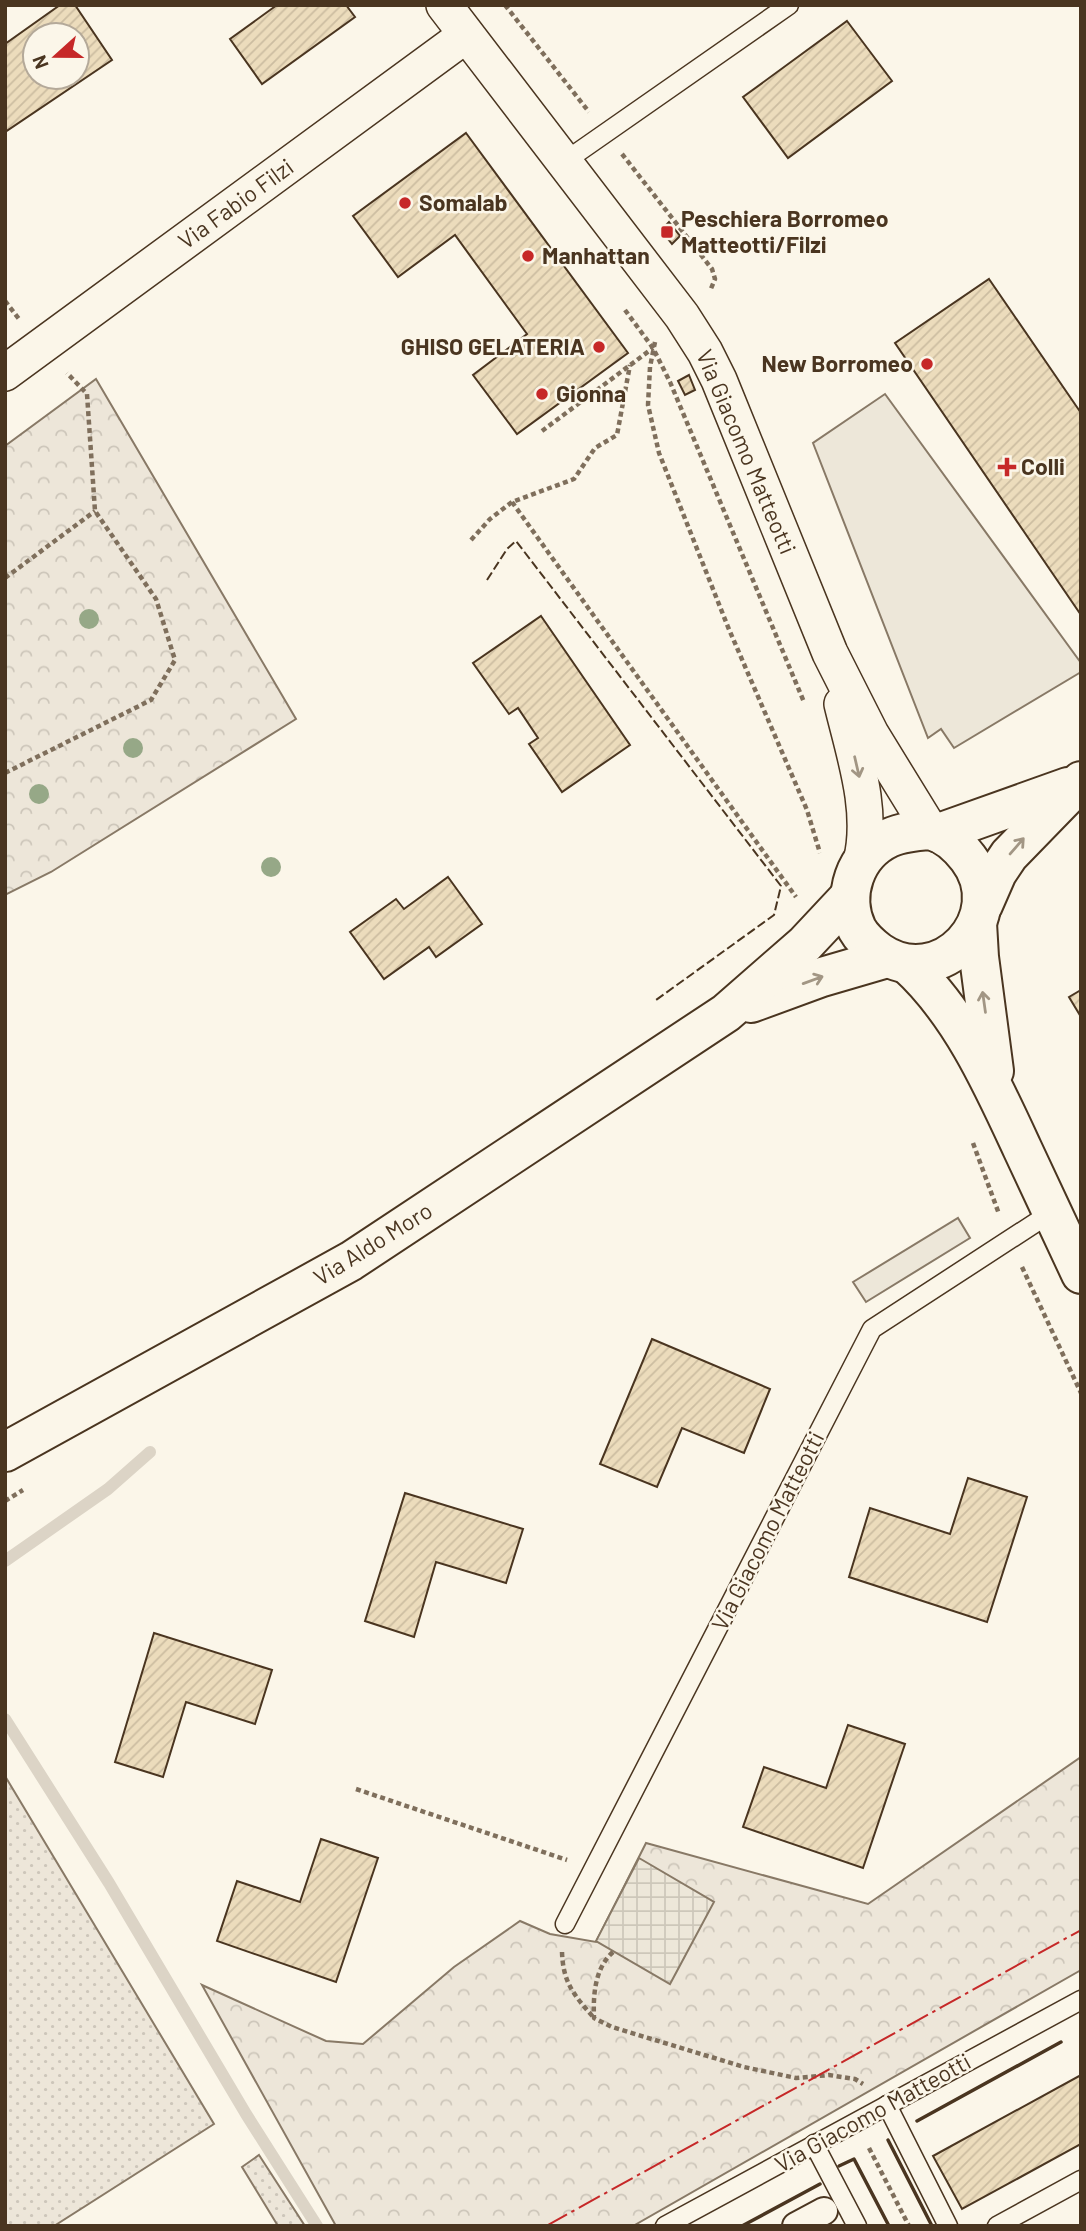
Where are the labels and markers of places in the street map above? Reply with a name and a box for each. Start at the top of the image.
place label: Somalab [419,188,508,216]
marker: Somalab [397,195,413,211]
place label: Peschiera Borromeo Matteotti/Filzi [681,204,888,258]
marker: Peschiera Borromeo Matteotti/Filzi [659,224,675,240]
place label: Manhattan [542,241,650,269]
marker: Manhattan [520,248,536,264]
place label: GHISO GELATERIA [401,332,585,360]
marker: GHISO GELATERIA [591,339,607,355]
place label: New Borromeo [761,349,913,377]
marker: New Borromeo [919,356,935,372]
place label: Gionna [556,379,626,407]
marker: Gionna [534,386,550,402]
place label: Colli [1021,452,1065,480]
marker: Colli [999,459,1015,475]

